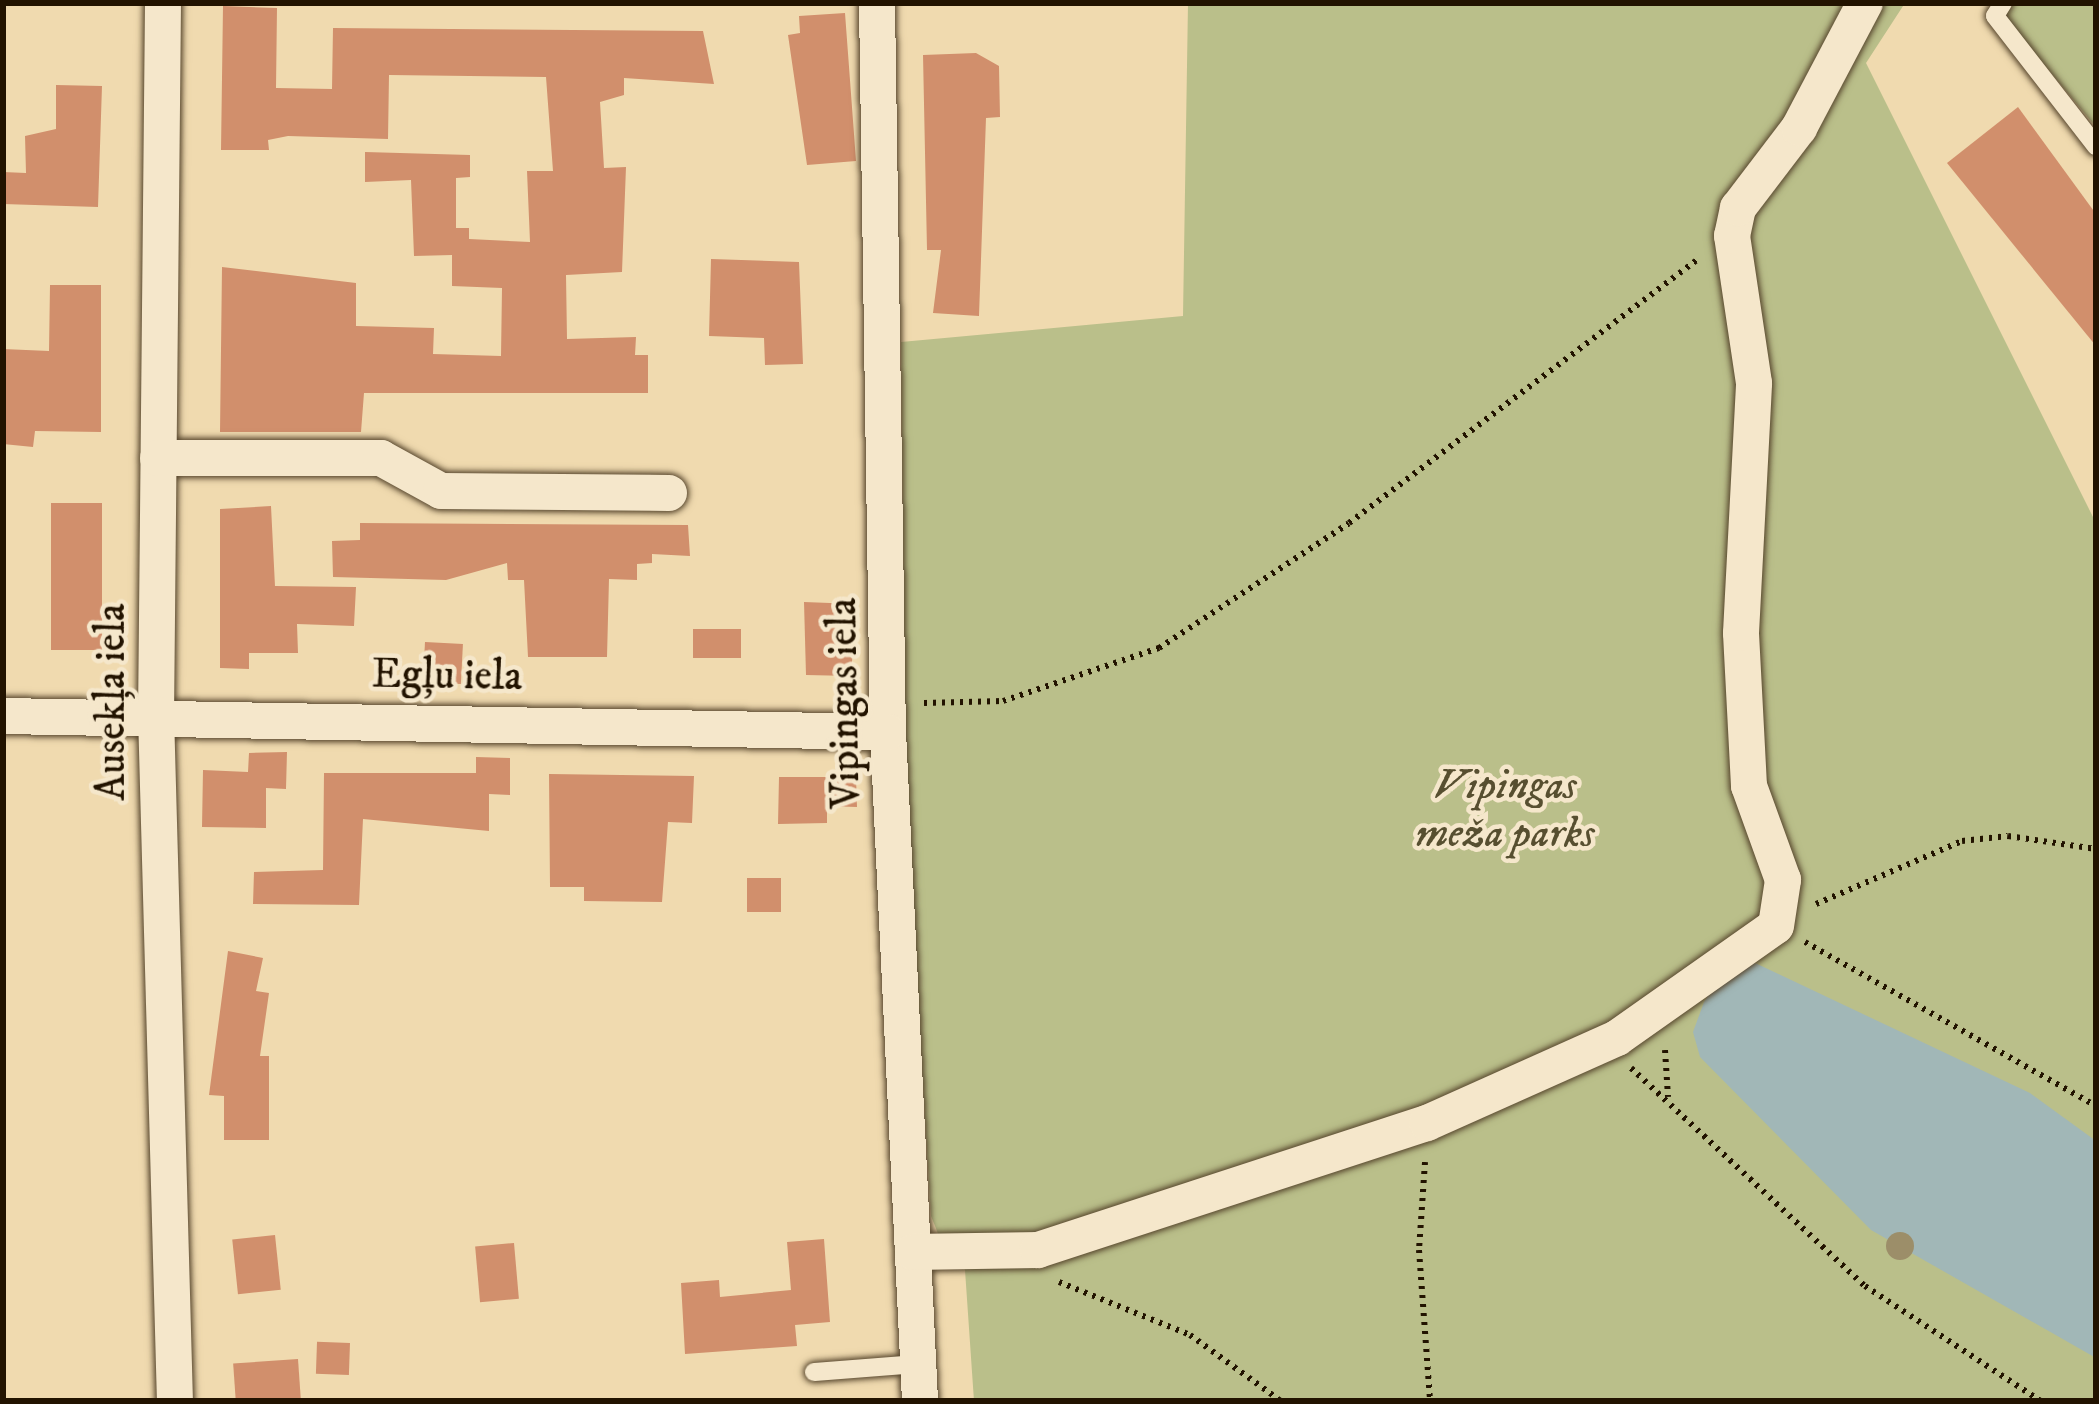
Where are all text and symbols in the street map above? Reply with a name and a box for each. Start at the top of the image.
street label: Vipingas iela [818,597,872,809]
street label: Ausekļa iela [87,603,137,801]
street label: Egļu iela [371,649,523,703]
park label: Vipingas meža parks [1415,761,1595,860]

